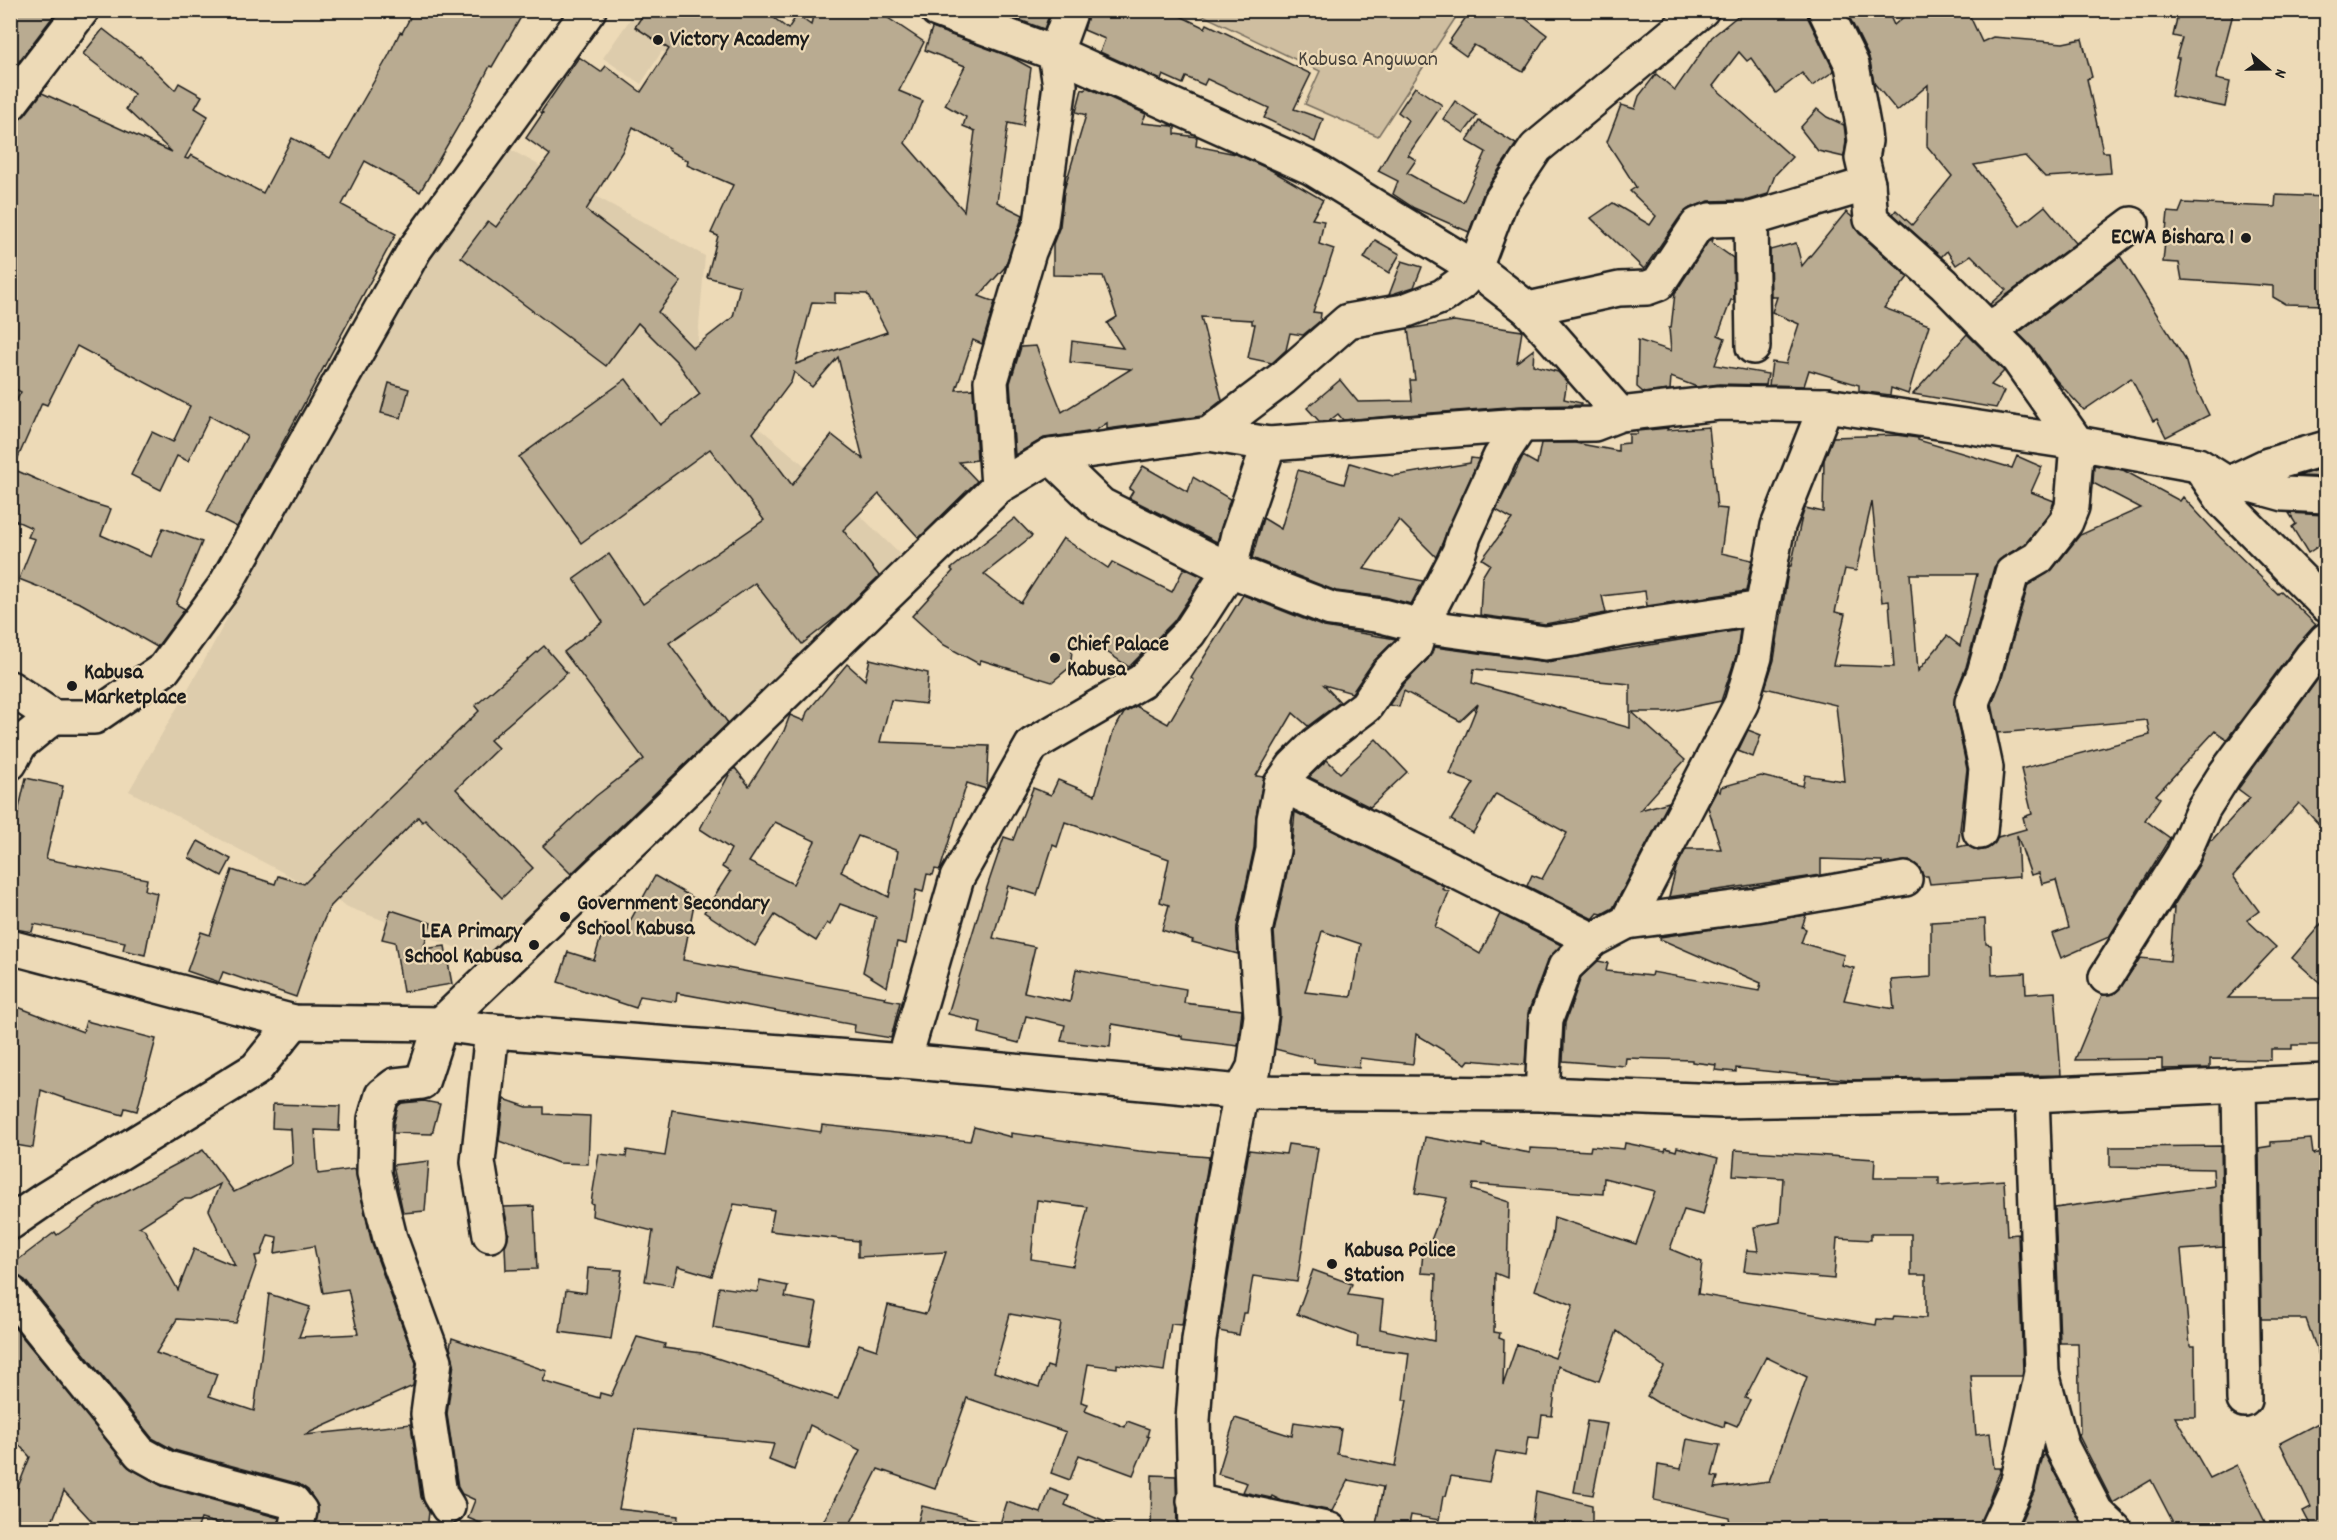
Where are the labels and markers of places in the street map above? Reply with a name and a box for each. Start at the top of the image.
place label: Victory Academy [670,25,810,56]
marker: Victory Academy [651,33,665,47]
place label: ECWA Bishara 1 [2111,223,2234,254]
marker: ECWA Bishara 1 [2239,231,2253,245]
place label: Chief Palace Kabusa [1067,630,1169,686]
marker: Chief Palace Kabusa [1048,651,1062,665]
place label: Kabusa Marketplace [84,658,187,714]
marker: Kabusa Marketplace [65,679,79,693]
place label: Government Secondary School Kabusa [577,889,770,945]
marker: Government Secondary School Kabusa [558,910,572,924]
place label: LEA Primary School Kabusa [404,917,523,973]
marker: LEA Primary School Kabusa [527,938,541,952]
place label: Kabusa Police Station [1344,1236,1456,1292]
marker: Kabusa Police Station [1325,1257,1339,1271]

